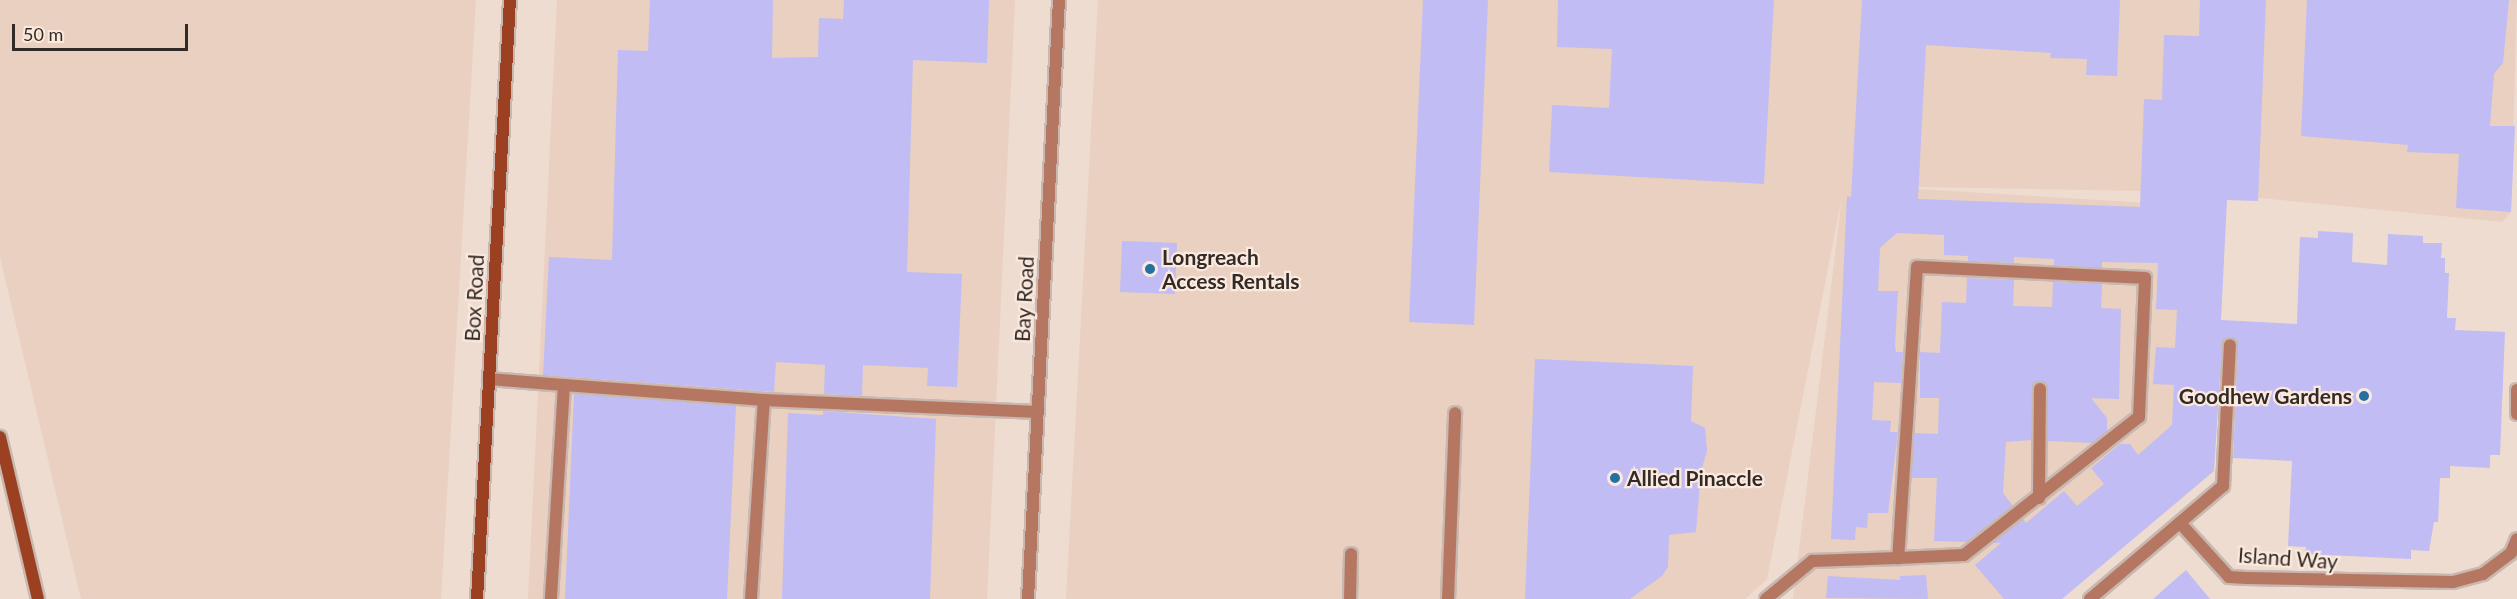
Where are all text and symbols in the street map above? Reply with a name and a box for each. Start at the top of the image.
scale bar [15,12,190,50]
text: 50 m [23,23,63,45]
place label: Longreach Access Rentals [1162,244,1300,294]
street label: Box Road [459,254,489,342]
street label: Bay Road [1009,255,1039,343]
marker: Longreach Access Rentals [1143,262,1157,276]
place label: Goodhew Gardens [2178,383,2352,409]
marker: Goodhew Gardens [2357,389,2371,403]
place label: Allied Pinaccle [1627,465,1763,491]
marker: Allied Pinaccle [1608,471,1622,485]
street label: Island Way [2237,542,2339,574]

